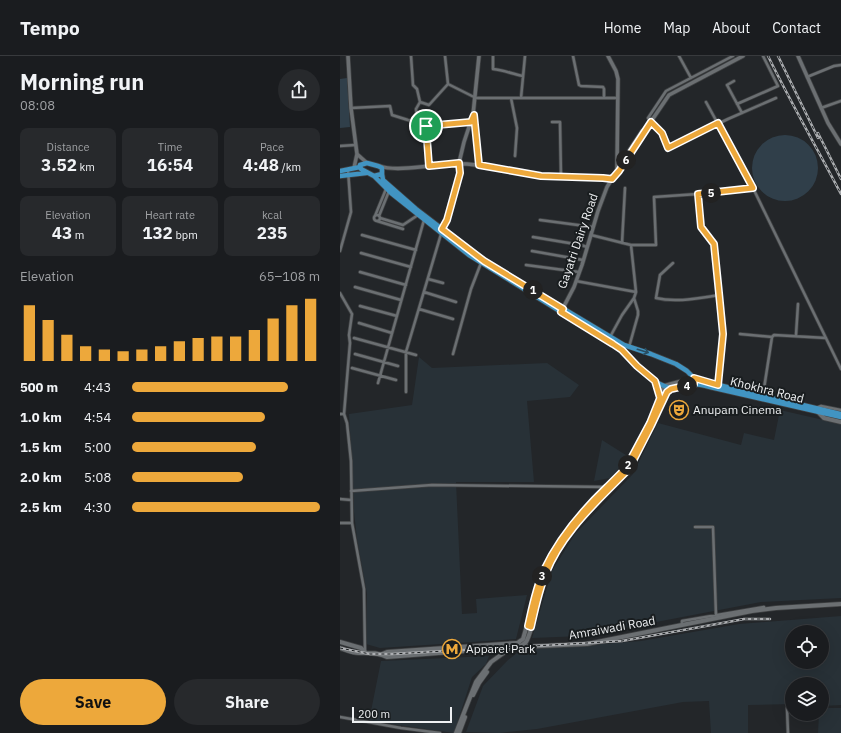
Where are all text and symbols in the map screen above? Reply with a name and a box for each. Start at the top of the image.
text: Tempo [20,16,80,40]
text: Home [604,19,641,37]
text: Map [663,19,690,37]
text: About [712,19,750,37]
text: Contact [772,19,821,37]
text: Morning run [20,67,144,96]
button: share [278,69,320,111]
text: 08:08 [20,97,55,114]
pin [409,109,443,143]
icon: arrive [415,115,437,137]
text: Distance [47,140,89,154]
text: Time [158,140,182,154]
text: Pace [260,140,284,154]
pin: 6 [616,150,636,170]
text: 6 [623,153,629,167]
text: 3.52 [41,154,77,176]
text: 16:54 [147,154,193,176]
text: 4:48 [243,154,279,176]
text: km [77,160,95,174]
text: /km [279,160,301,174]
pin: 5 [701,183,721,203]
text: 5 [708,186,714,200]
street label: Gayatri Dairy Road [554,191,601,290]
text: Elevation [45,208,91,222]
text: Heart rate [145,208,195,222]
text: kcal [262,208,282,222]
text: 43 [52,222,72,244]
text: 132 [142,222,173,244]
text: 235 [257,222,287,244]
text: m [72,228,84,242]
text: bpm [173,228,198,242]
text: Elevation [20,268,74,285]
text: 65–108 m [259,268,320,285]
pin: 1 [523,280,543,300]
text: 1 [530,283,536,297]
one-way arrow [637,348,650,355]
street label: Khokhra Road [729,373,806,406]
pin: 4 [677,376,697,396]
text: 500 m [20,379,58,396]
text: 4:43 [84,379,111,396]
text: 4 [684,379,690,393]
theatre icon: Anupam Cinema [668,399,690,421]
place label: Anupam Cinema [693,402,782,417]
text: 1.0 km [20,409,62,426]
text: 4:54 [84,409,111,426]
text: 1.5 km [20,439,62,456]
text: 5:00 [84,439,111,456]
pin: 2 [618,455,638,475]
text: 2 [625,458,631,472]
text: 2.0 km [20,469,62,486]
text: 5:08 [84,469,111,486]
text: 2.5 km [20,499,62,516]
text: 4:30 [84,499,111,516]
pin: 3 [532,566,552,586]
text: 3 [539,569,545,583]
street label: Amraiwadi Road [567,612,656,643]
map controls [785,625,829,721]
button: locate [785,625,829,669]
metro station icon: Apparel Park [441,638,463,660]
place label: Apparel Park [466,641,536,656]
button: layers [785,677,829,721]
button: Save [20,679,166,725]
button: Share [174,679,320,725]
scale bar [352,705,452,724]
text: 200 m [358,707,390,721]

